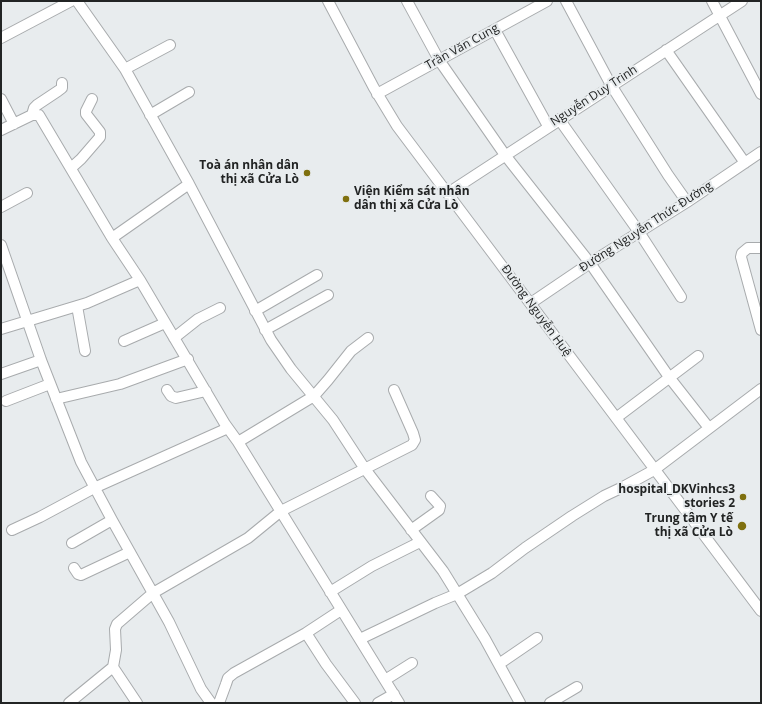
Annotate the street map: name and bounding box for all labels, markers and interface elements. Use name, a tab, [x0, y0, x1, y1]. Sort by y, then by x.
street label: Trần Văn Cung	[423, 21, 501, 73]
street label: Nguyễn Duy Trinh	[548, 63, 640, 129]
place label: Toà án nhân dân thị xã Cửa Lò	[199, 159, 299, 187]
marker: Toà án nhân dân thị xã Cửa Lò	[302, 168, 312, 178]
street label: Đường Nguyễn Thức Đường	[577, 179, 715, 275]
place label: Viện Kiểm sát nhân dân thị xã Cửa Lò	[354, 185, 470, 213]
marker: Viện Kiểm sát nhân dân thị xã Cửa Lò	[341, 194, 351, 204]
street label: Đường Nguyễn Huệ	[498, 262, 574, 360]
place label: hospital_DKVinhcs3 stories 2	[618, 483, 735, 511]
marker: hospital_DKVinhcs3 stories 2	[738, 492, 748, 502]
place label: Trung tâm Y tế thị xã Cửa Lò	[645, 512, 733, 540]
marker: Trung tâm Y tế thị xã Cửa Lò	[736, 520, 748, 532]

